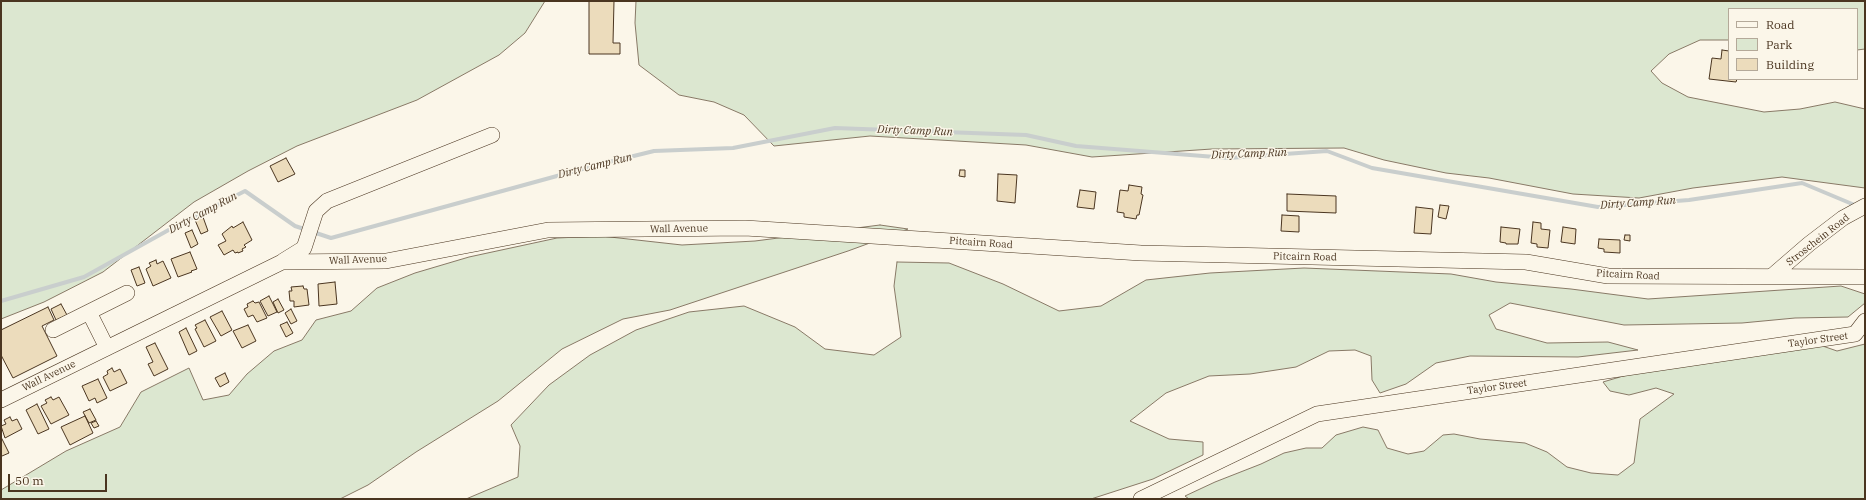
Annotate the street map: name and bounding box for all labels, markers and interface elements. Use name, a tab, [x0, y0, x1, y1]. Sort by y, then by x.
legend	[1728, 8, 1858, 80]
text: Road	[1766, 17, 1795, 32]
text: Park	[1766, 37, 1792, 52]
text: Building	[1766, 57, 1814, 72]
water label: Dirty Camp Run	[877, 123, 953, 139]
water label: Dirty Camp Run	[1211, 146, 1287, 162]
water label: Dirty Camp Run	[557, 150, 633, 182]
water label: Dirty Camp Run	[167, 189, 239, 237]
water label: Dirty Camp Run	[1600, 194, 1676, 212]
street label: Stroschein Road	[1784, 212, 1852, 268]
street label: Wall Avenue	[650, 222, 708, 236]
street label: Pitcairn Road	[949, 235, 1013, 251]
street label: Pitcairn Road	[1273, 250, 1337, 264]
street label: Wall Avenue	[329, 253, 387, 267]
street label: Pitcairn Road	[1596, 267, 1660, 283]
street label: Taylor Street	[1787, 330, 1849, 350]
street label: Wall Avenue	[20, 358, 78, 394]
street label: Taylor Street	[1466, 377, 1528, 397]
scale bar	[10, 466, 109, 492]
text: 50 m	[15, 473, 44, 488]

